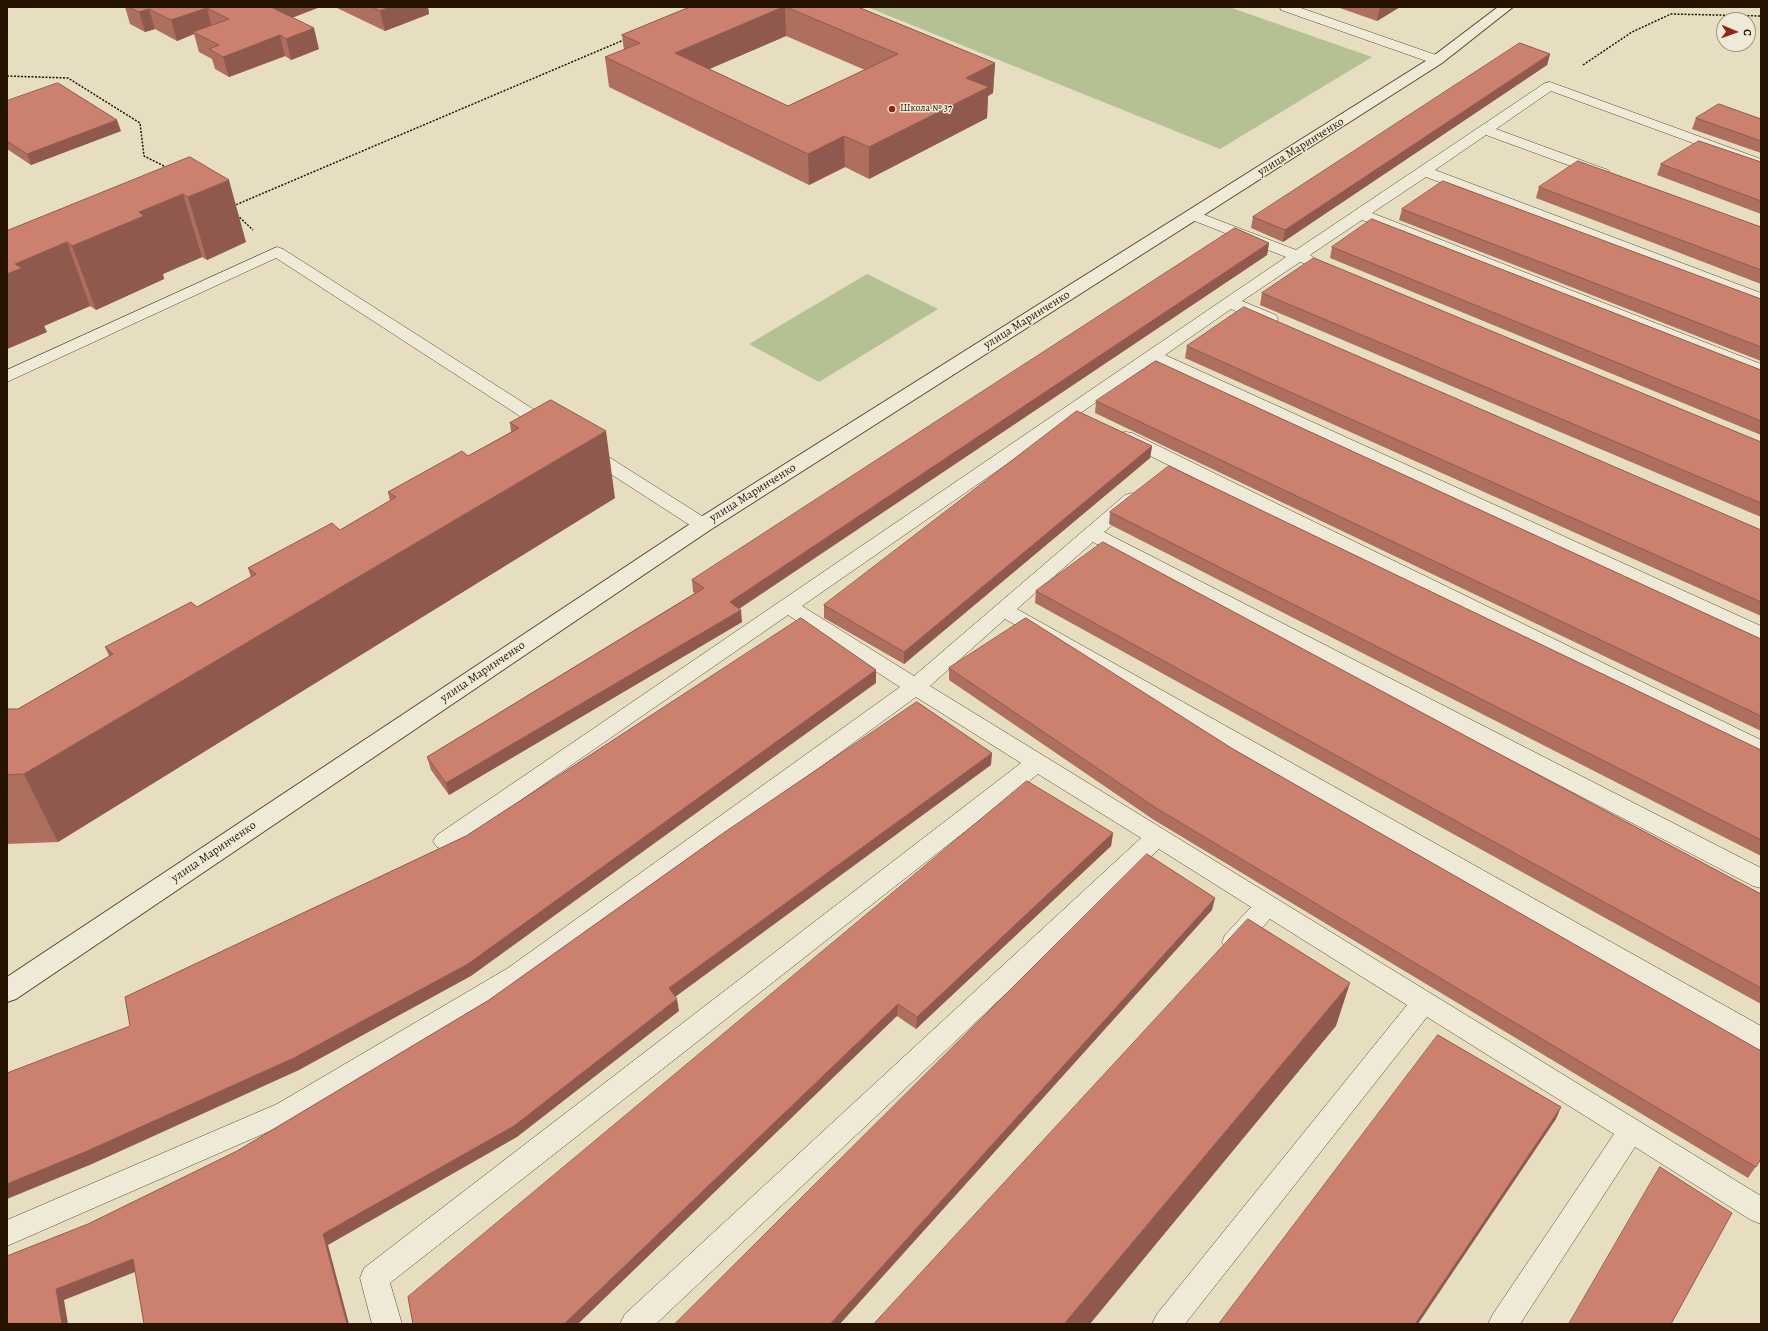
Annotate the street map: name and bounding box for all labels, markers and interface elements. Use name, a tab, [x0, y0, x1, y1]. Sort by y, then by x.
north arrow	[1716, 12, 1756, 52]
text: С	[1740, 29, 1755, 36]
place label: Школа № 37	[900, 103, 952, 115]
marker: Школа № 37	[887, 104, 897, 114]
street label: улица Маринченко	[1255, 115, 1347, 179]
street label: улица Маринченко	[981, 288, 1073, 352]
street label: улица Маринченко	[707, 461, 799, 525]
street label: улица Маринченко	[438, 638, 528, 706]
street label: улица Маринченко	[169, 818, 259, 886]

